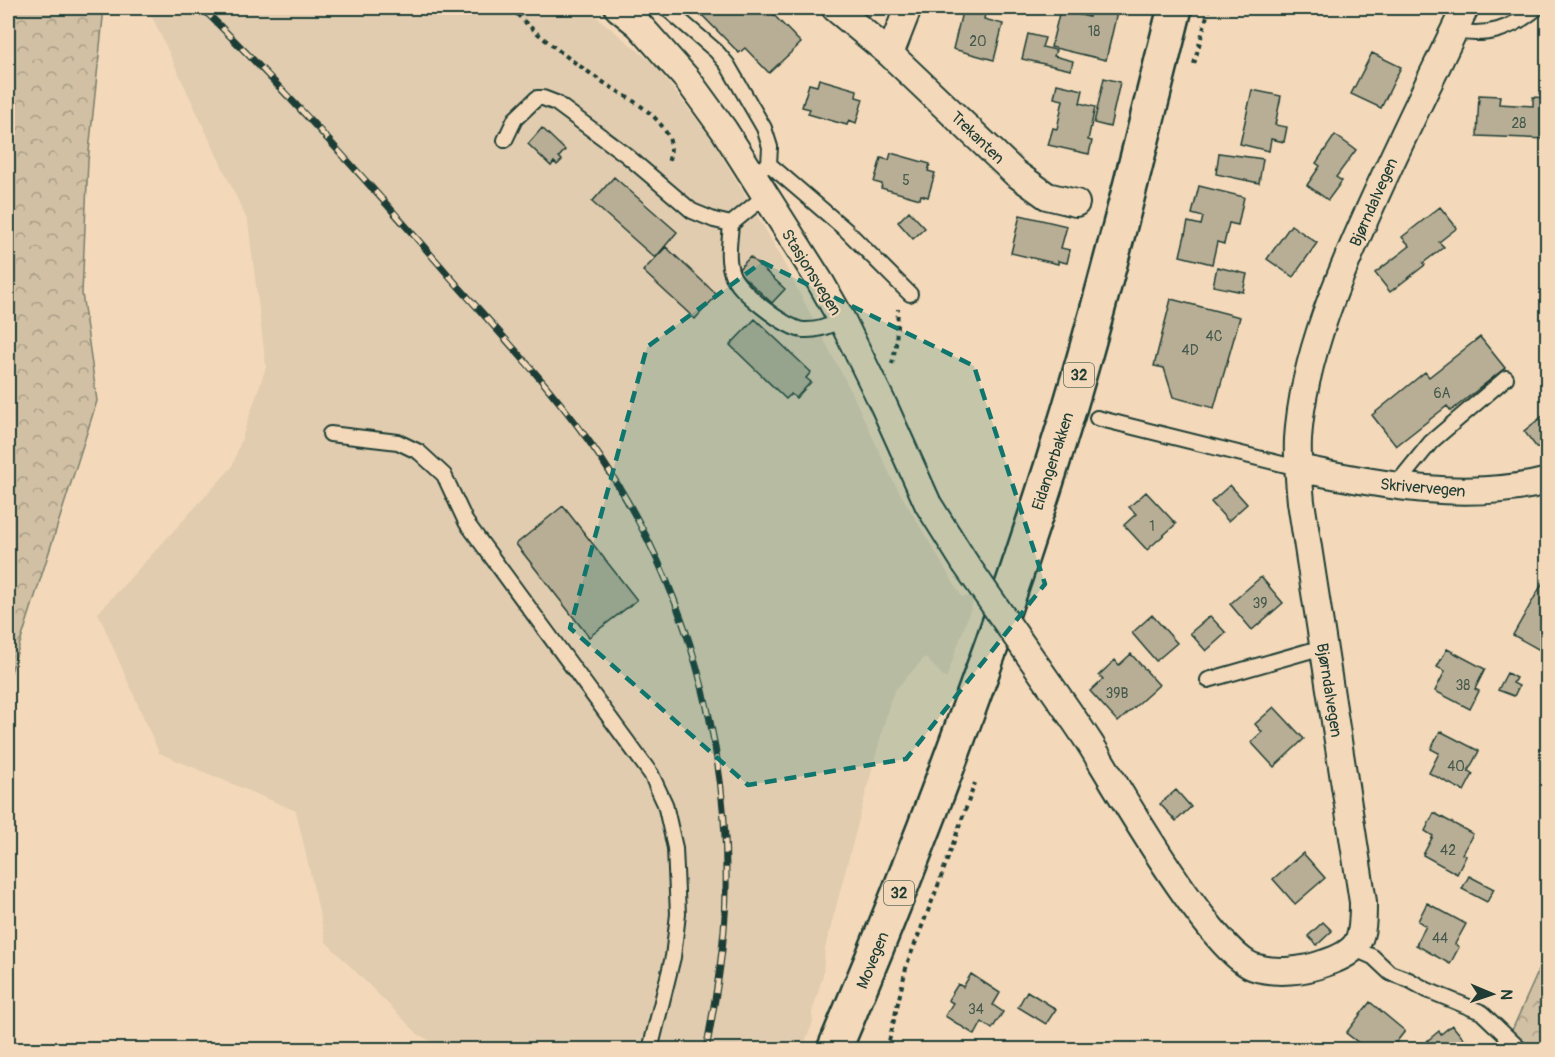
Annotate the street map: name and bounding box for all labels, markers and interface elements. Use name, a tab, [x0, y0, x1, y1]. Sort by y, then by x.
house number: 18	[1088, 23, 1100, 40]
house number: 20	[969, 33, 987, 50]
street label: Trekanten	[946, 107, 1008, 168]
house number: 28	[1512, 115, 1526, 132]
street label: Bjørndalvegen	[1345, 155, 1402, 250]
house number: 5	[902, 172, 910, 189]
street label: Stasjonsvegen	[777, 226, 846, 319]
house number: 4C	[1206, 328, 1223, 345]
house number: 4D	[1182, 342, 1199, 359]
road number: 32	[1064, 363, 1094, 387]
house number: 6A	[1433, 385, 1451, 402]
street label: Eidangerbakken	[1028, 410, 1078, 513]
street label: Skrivervegen	[1379, 474, 1466, 502]
house number: 1	[1149, 518, 1155, 535]
house number: 39	[1252, 595, 1268, 612]
street label: Bjørndalvegen	[1312, 642, 1346, 739]
house number: 38	[1456, 677, 1470, 694]
house number: 39B	[1106, 685, 1129, 702]
house number: 40	[1447, 758, 1465, 775]
house number: 42	[1440, 842, 1456, 859]
road number: 32	[884, 881, 914, 905]
street label: Movegen	[852, 929, 893, 992]
house number: 44	[1432, 930, 1448, 947]
north arrow	[1462, 964, 1522, 1024]
text: N	[1496, 989, 1516, 1000]
house number: 34	[968, 1001, 984, 1018]

